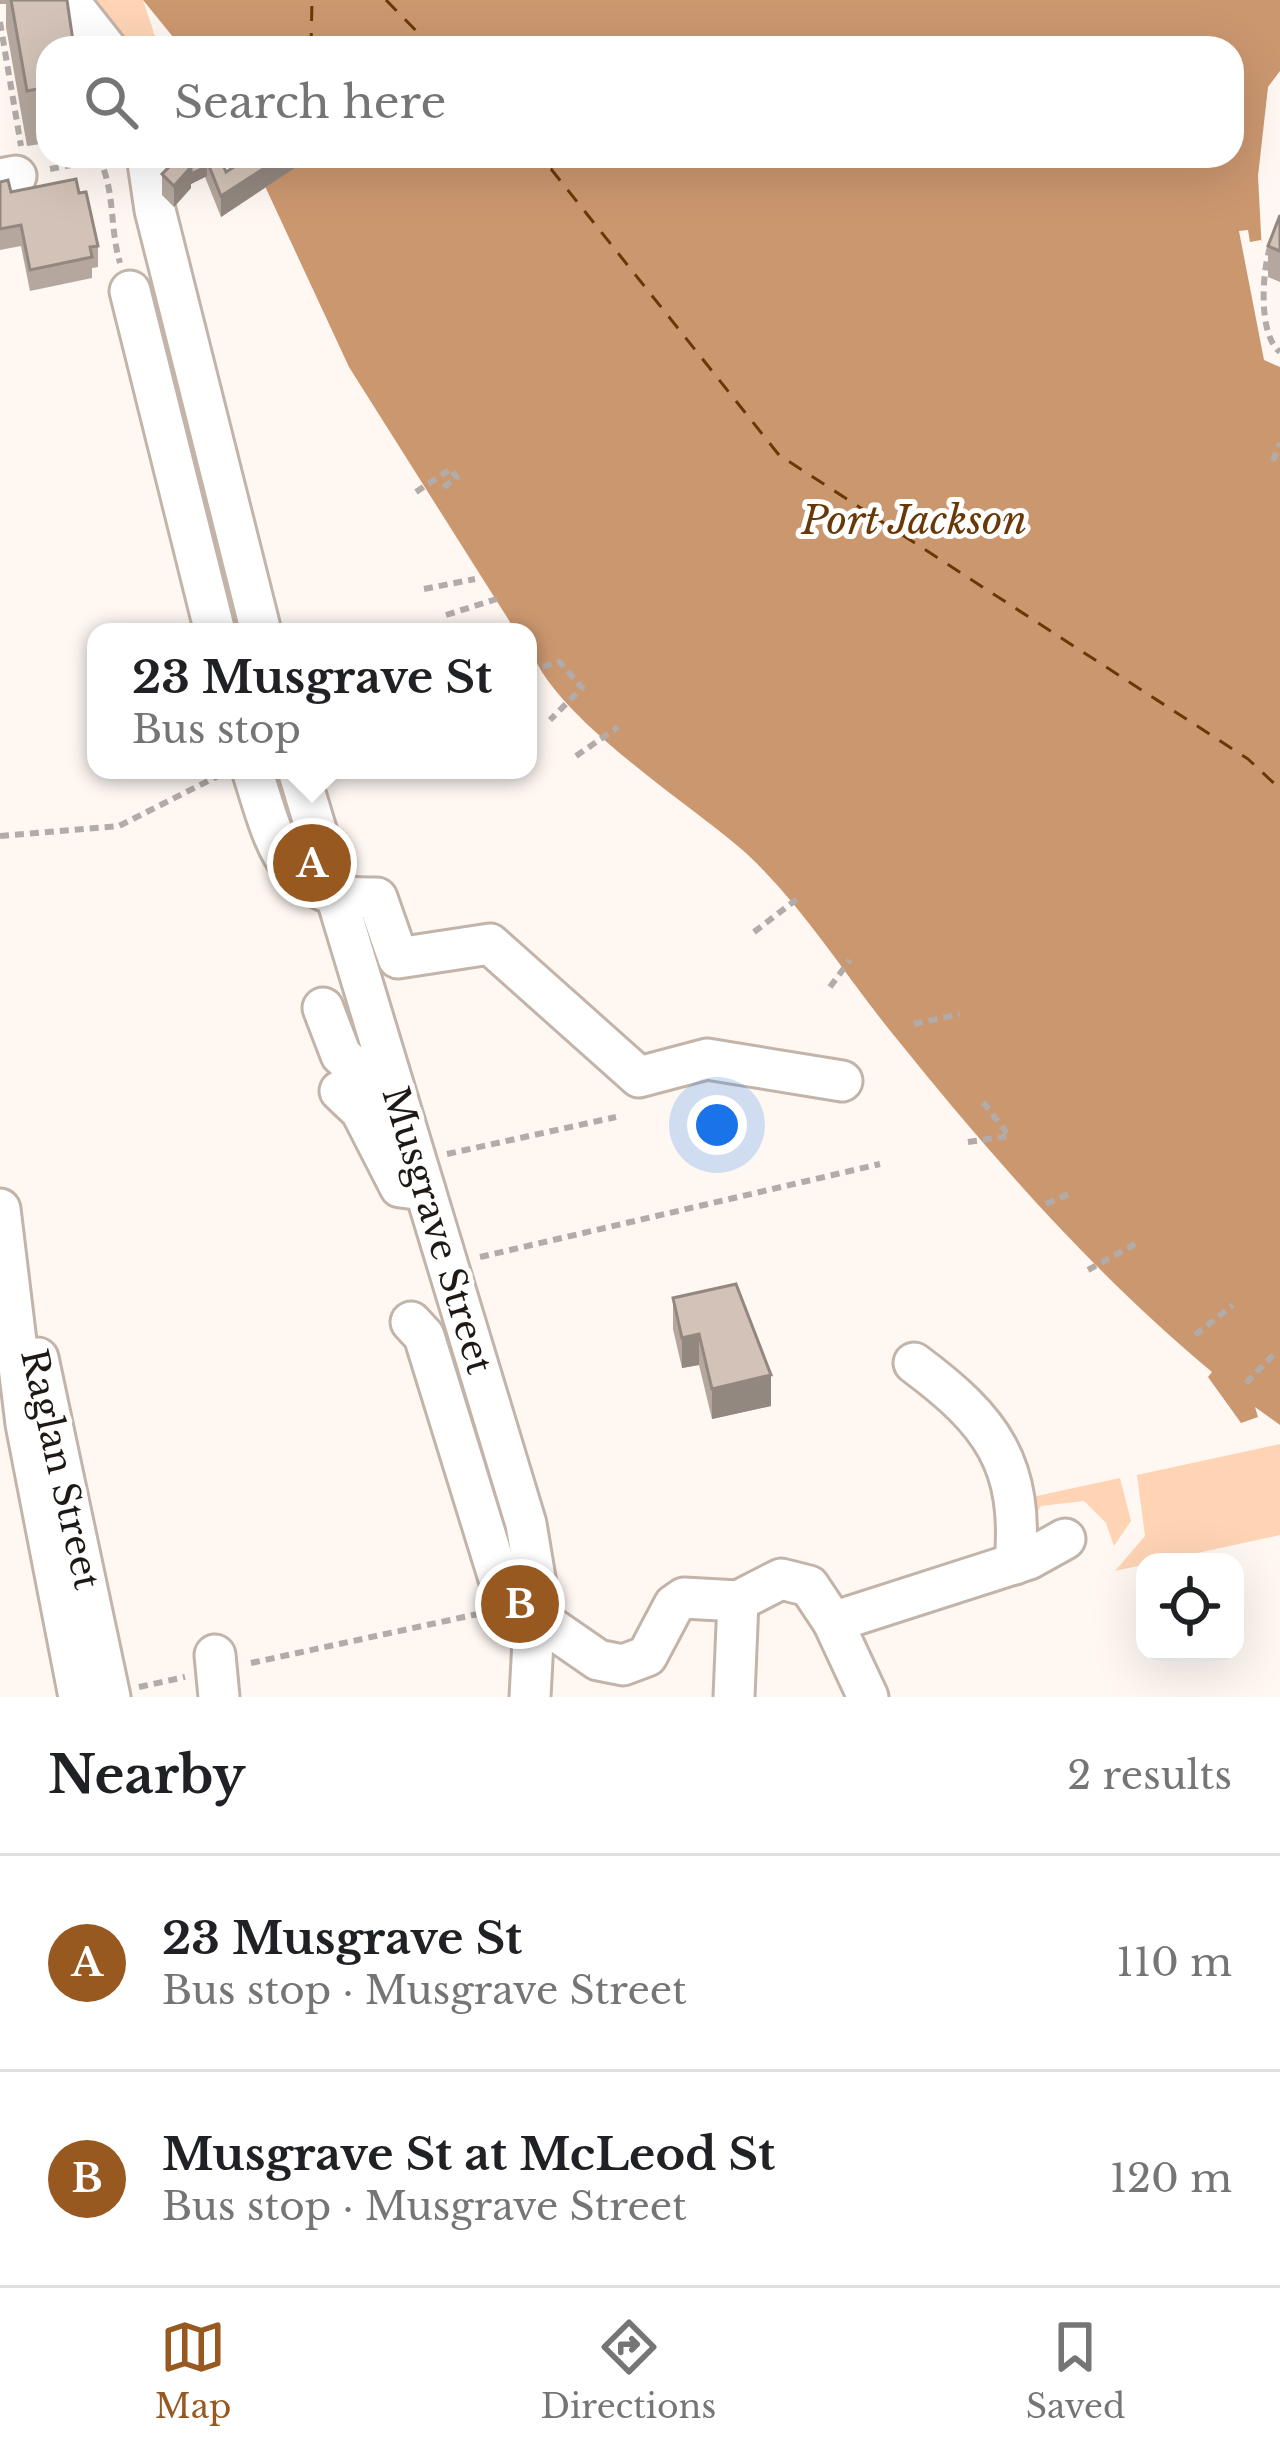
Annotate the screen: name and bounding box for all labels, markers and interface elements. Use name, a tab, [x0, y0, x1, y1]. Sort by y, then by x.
search box	[36, 36, 1244, 168]
icon: search	[78, 69, 144, 135]
text: Search here	[174, 74, 446, 130]
water label: Port Jackson	[800, 496, 1027, 545]
popup	[87, 623, 537, 779]
text: 23 Musgrave St	[132, 649, 492, 705]
text: Bus stop	[132, 705, 301, 754]
pin: A	[273, 818, 351, 908]
street label: Musgrave Street	[373, 1081, 503, 1379]
your location	[687, 1095, 747, 1155]
street label: Raglan Street	[11, 1345, 110, 1594]
map controls	[1136, 1553, 1244, 1661]
button: locate	[1136, 1553, 1244, 1661]
pin: B	[481, 1559, 559, 1649]
text: Nearby	[48, 1744, 245, 1807]
text: 2 results	[1067, 1751, 1232, 1800]
text: 23 Musgrave St	[162, 1910, 522, 1966]
text: A	[71, 1938, 103, 1987]
text: 110 m	[1116, 1938, 1232, 1987]
text: Bus stop · Musgrave Street	[162, 1966, 687, 2015]
text: Musgrave St at McLeod St	[162, 2126, 775, 2182]
text: B	[71, 2154, 103, 2203]
text: 120 m	[1110, 2154, 1232, 2203]
text: Bus stop · Musgrave Street	[162, 2182, 687, 2231]
tab: Map	[155, 2314, 231, 2427]
tab: Directions	[541, 2314, 716, 2427]
tab: Saved	[1026, 2314, 1125, 2427]

